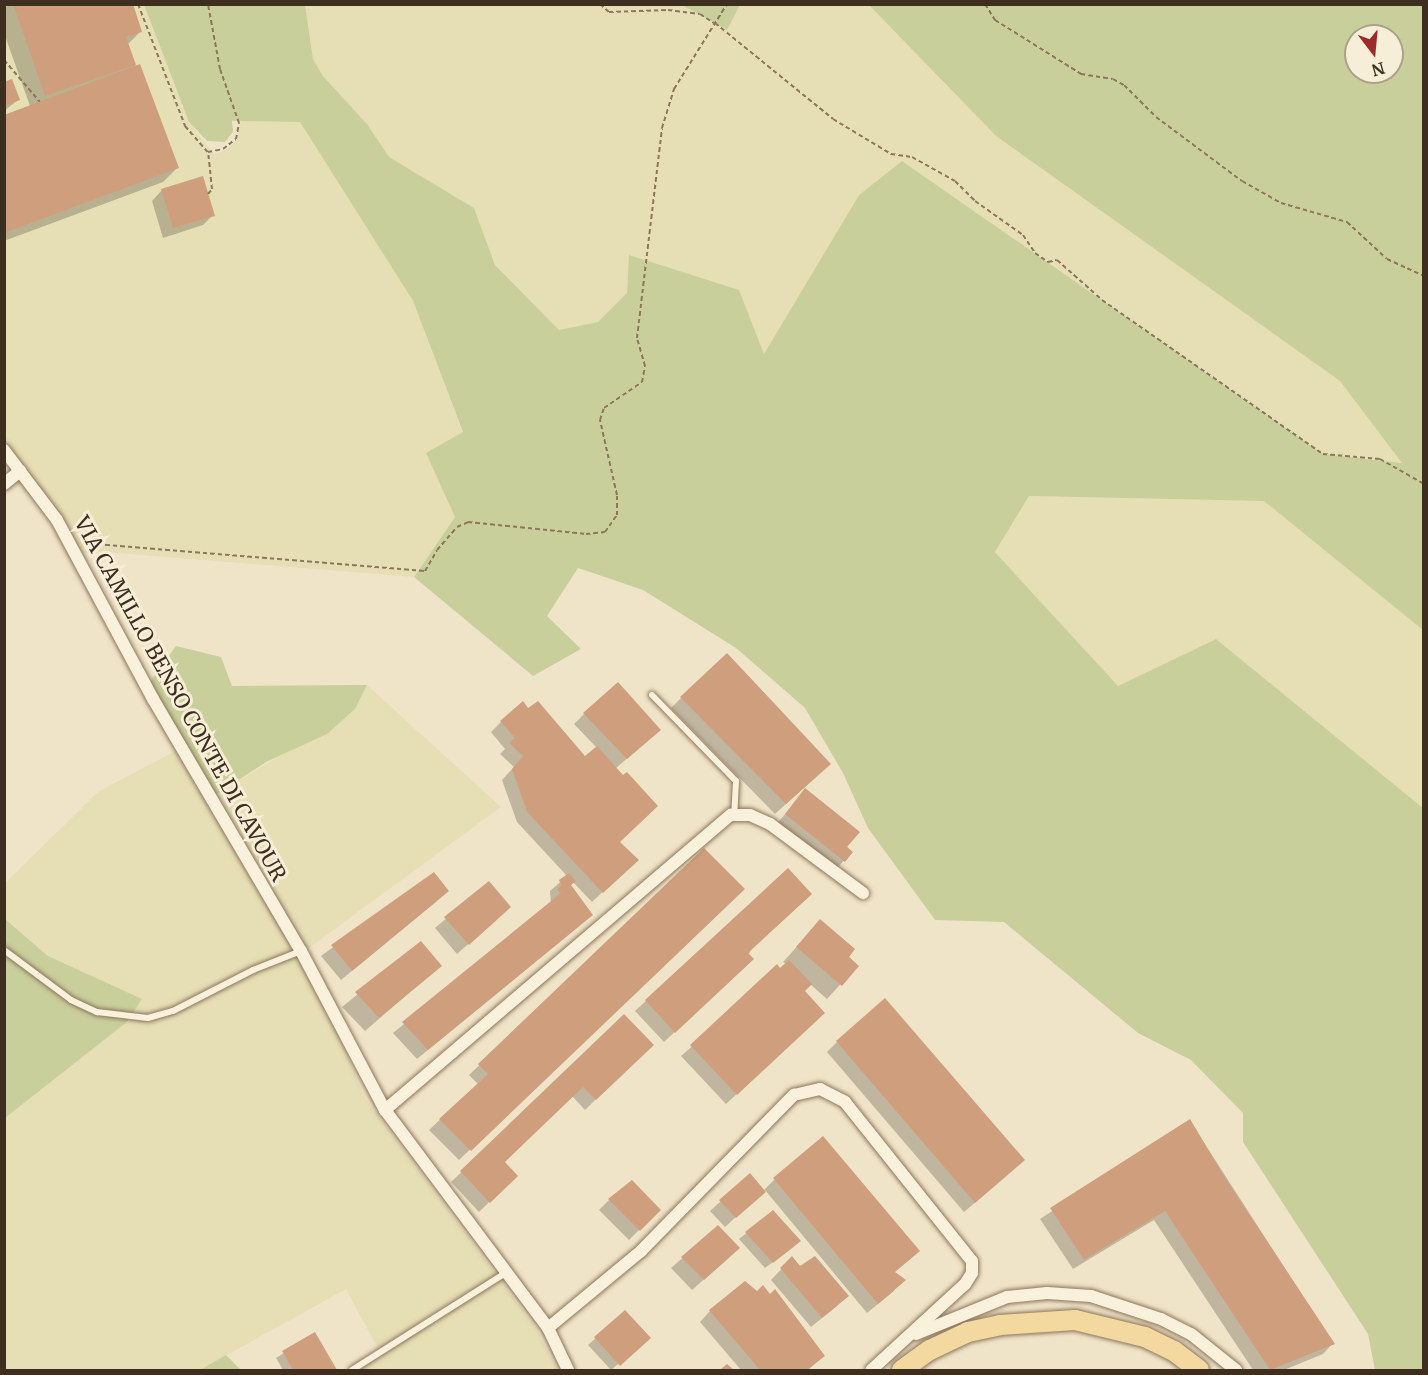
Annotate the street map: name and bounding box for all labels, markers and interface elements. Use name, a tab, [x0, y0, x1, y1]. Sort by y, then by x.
north arrow	[1344, 24, 1404, 84]
text: N	[1370, 58, 1387, 81]
street label: VIA CAMILLO BENSO CONTE DI CAVOUR	[69, 512, 291, 886]

